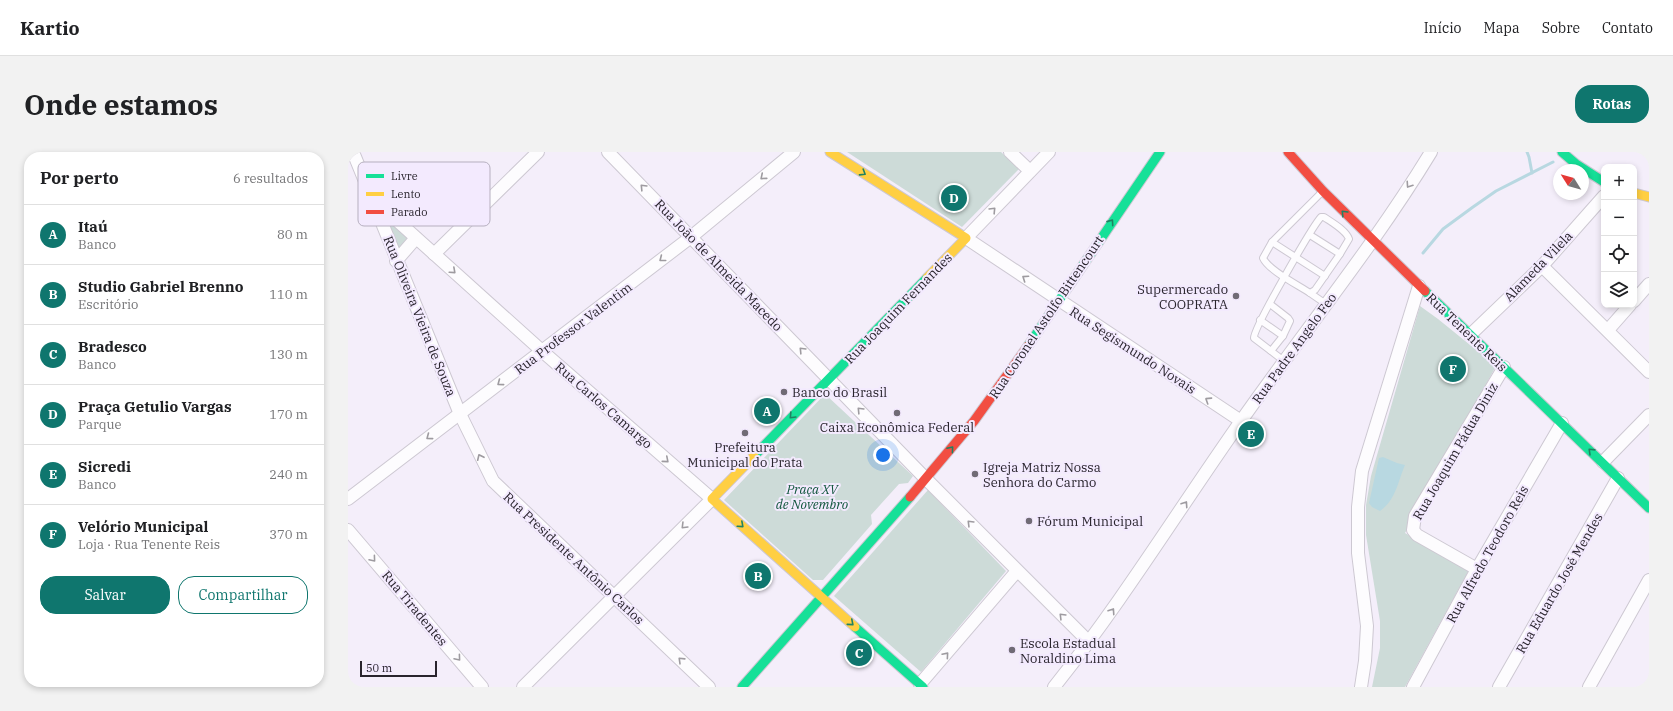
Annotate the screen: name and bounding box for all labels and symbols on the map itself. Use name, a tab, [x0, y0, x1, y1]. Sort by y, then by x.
legend	[358, 162, 490, 226]
north arrow	[1553, 164, 1589, 200]
one-way arrow	[859, 168, 866, 176]
text: Livre	[391, 169, 418, 183]
one-way arrow	[761, 172, 768, 179]
one-way arrow	[1407, 180, 1414, 187]
pin: D	[941, 183, 967, 213]
one-way arrow	[640, 184, 648, 192]
text: Lento	[391, 187, 421, 201]
street label: Rua João de Almeida Macedo	[651, 196, 786, 335]
text: Parado	[391, 205, 428, 219]
one-way arrow	[988, 207, 996, 215]
one-way arrow	[1342, 210, 1349, 218]
one-way arrow	[1106, 219, 1114, 226]
street label: Alameda Vilela	[1500, 227, 1576, 305]
street label: Rua Coronel Astolfo Bittencourt	[985, 232, 1108, 402]
street label: Rua Oliveira Vieira de Souza	[379, 233, 460, 399]
street label: Rua Joaquim Fernandes	[841, 249, 956, 367]
one-way arrow	[660, 254, 667, 261]
one-way arrow	[448, 267, 456, 274]
one-way arrow	[1022, 275, 1029, 283]
street label: Rua Professor Valentim	[511, 279, 636, 378]
place label: Supermercado COOPRATA	[1137, 281, 1228, 313]
street label: Rua Tenente Reis	[1423, 289, 1511, 375]
street label: Rua Padre Angelo Feo	[1248, 290, 1340, 407]
marker: Supermercado COOPRATA	[1231, 291, 1241, 301]
street label: Rua Segismundo Novais	[1066, 303, 1199, 398]
one-way arrow	[799, 347, 807, 355]
pin: F	[1440, 354, 1466, 384]
street label: Rua Carlos Camargo	[551, 358, 656, 452]
one-way arrow	[497, 379, 504, 386]
street label: Rua Joaquim Pádua Diniz	[1409, 379, 1502, 523]
place label: Banco do Brasil	[792, 384, 887, 401]
marker: Banco do Brasil	[779, 387, 789, 397]
pin: A	[754, 396, 780, 426]
one-way arrow	[1205, 397, 1212, 405]
one-way arrow	[857, 407, 865, 415]
marker: Caixa Econômica Federal	[892, 408, 902, 418]
one-way arrow	[789, 411, 797, 419]
place label: Caixa Econômica Federal	[820, 419, 974, 436]
pin: E	[1238, 419, 1264, 449]
marker: Prefeitura Municipal do Prata	[740, 428, 750, 438]
one-way arrow	[426, 432, 433, 439]
place label: Prefeitura Municipal do Prata	[687, 439, 803, 471]
your location	[873, 445, 893, 465]
one-way arrow	[946, 446, 953, 453]
one-way arrow	[1589, 449, 1596, 456]
one-way arrow	[477, 454, 485, 462]
one-way arrow	[662, 455, 669, 462]
place label: Igreja Matriz Nossa Senhora do Carmo	[983, 459, 1101, 491]
marker: Igreja Matriz Nossa Senhora do Carmo	[970, 469, 980, 479]
park label: Praça XV de Novembro	[776, 481, 848, 513]
street label: Rua Alfredo Teodoro Reis	[1443, 482, 1532, 626]
street label: Rua Presidente Antônio Carlos	[500, 489, 648, 628]
one-way arrow	[1180, 501, 1187, 508]
street label: Rua Eduardo José Mendes	[1512, 510, 1607, 657]
place label: Fórum Municipal	[1037, 513, 1143, 530]
marker: Fórum Municipal	[1024, 516, 1034, 526]
one-way arrow	[736, 520, 744, 528]
one-way arrow	[967, 520, 975, 528]
one-way arrow	[681, 522, 689, 529]
one-way arrow	[369, 555, 376, 562]
pin: B	[745, 561, 771, 591]
street label: Rua Tiradentes	[378, 567, 451, 650]
one-way arrow	[1107, 608, 1114, 615]
one-way arrow	[1059, 613, 1067, 620]
one-way arrow	[846, 618, 853, 625]
place label: Escola Estadual Noraldino Lima	[1020, 635, 1116, 667]
pin: C	[846, 638, 872, 668]
marker: Escola Estadual Noraldino Lima	[1007, 645, 1017, 655]
one-way arrow	[941, 652, 948, 659]
one-way arrow	[453, 654, 460, 661]
one-way arrow	[678, 657, 686, 665]
scale bar	[360, 659, 437, 678]

